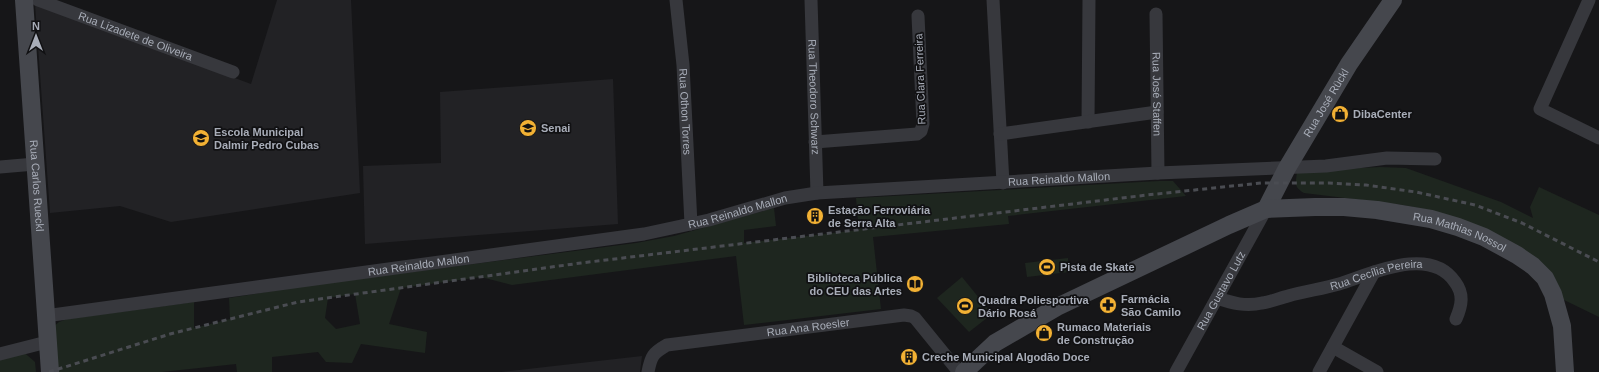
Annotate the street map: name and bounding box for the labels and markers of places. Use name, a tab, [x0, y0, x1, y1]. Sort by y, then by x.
shop icon: DibaCenter	[1330, 104, 1350, 124]
place label: DibaCenter	[1353, 108, 1412, 120]
school or university icon: Senai	[518, 118, 538, 138]
place label: Senai	[541, 122, 570, 134]
place label: Escola Municipal Dalmir Pedro Cubas	[214, 126, 319, 151]
school or university icon: Escola Municipal Dalmir Pedro Cubas	[191, 128, 211, 148]
place label: Estação Ferroviária de Serra Alta	[828, 204, 931, 229]
building icon: Estação Ferroviária de Serra Alta	[805, 206, 825, 226]
sports icon: Pista de Skate	[1037, 257, 1057, 277]
place label: Pista de Skate	[1060, 261, 1135, 273]
place label: Biblioteca Pública do CEU das Artes	[807, 272, 903, 297]
library icon: Biblioteca Pública do CEU das Artes	[905, 274, 925, 294]
place label: Farmácia São Camilo	[1121, 293, 1181, 318]
place label: Quadra Poliesportiva Dário Rosá	[978, 294, 1090, 319]
pharmacy icon: Farmácia São Camilo	[1098, 295, 1118, 315]
sports icon: Quadra Poliesportiva Dário Rosá	[955, 296, 975, 316]
place label: Rumaco Materiais de Construção	[1057, 321, 1151, 346]
shop icon: Rumaco Materiais de Construção	[1034, 323, 1054, 343]
building icon: Creche Municipal Algodão Doce	[899, 347, 919, 367]
place label: Creche Municipal Algodão Doce	[922, 351, 1090, 363]

